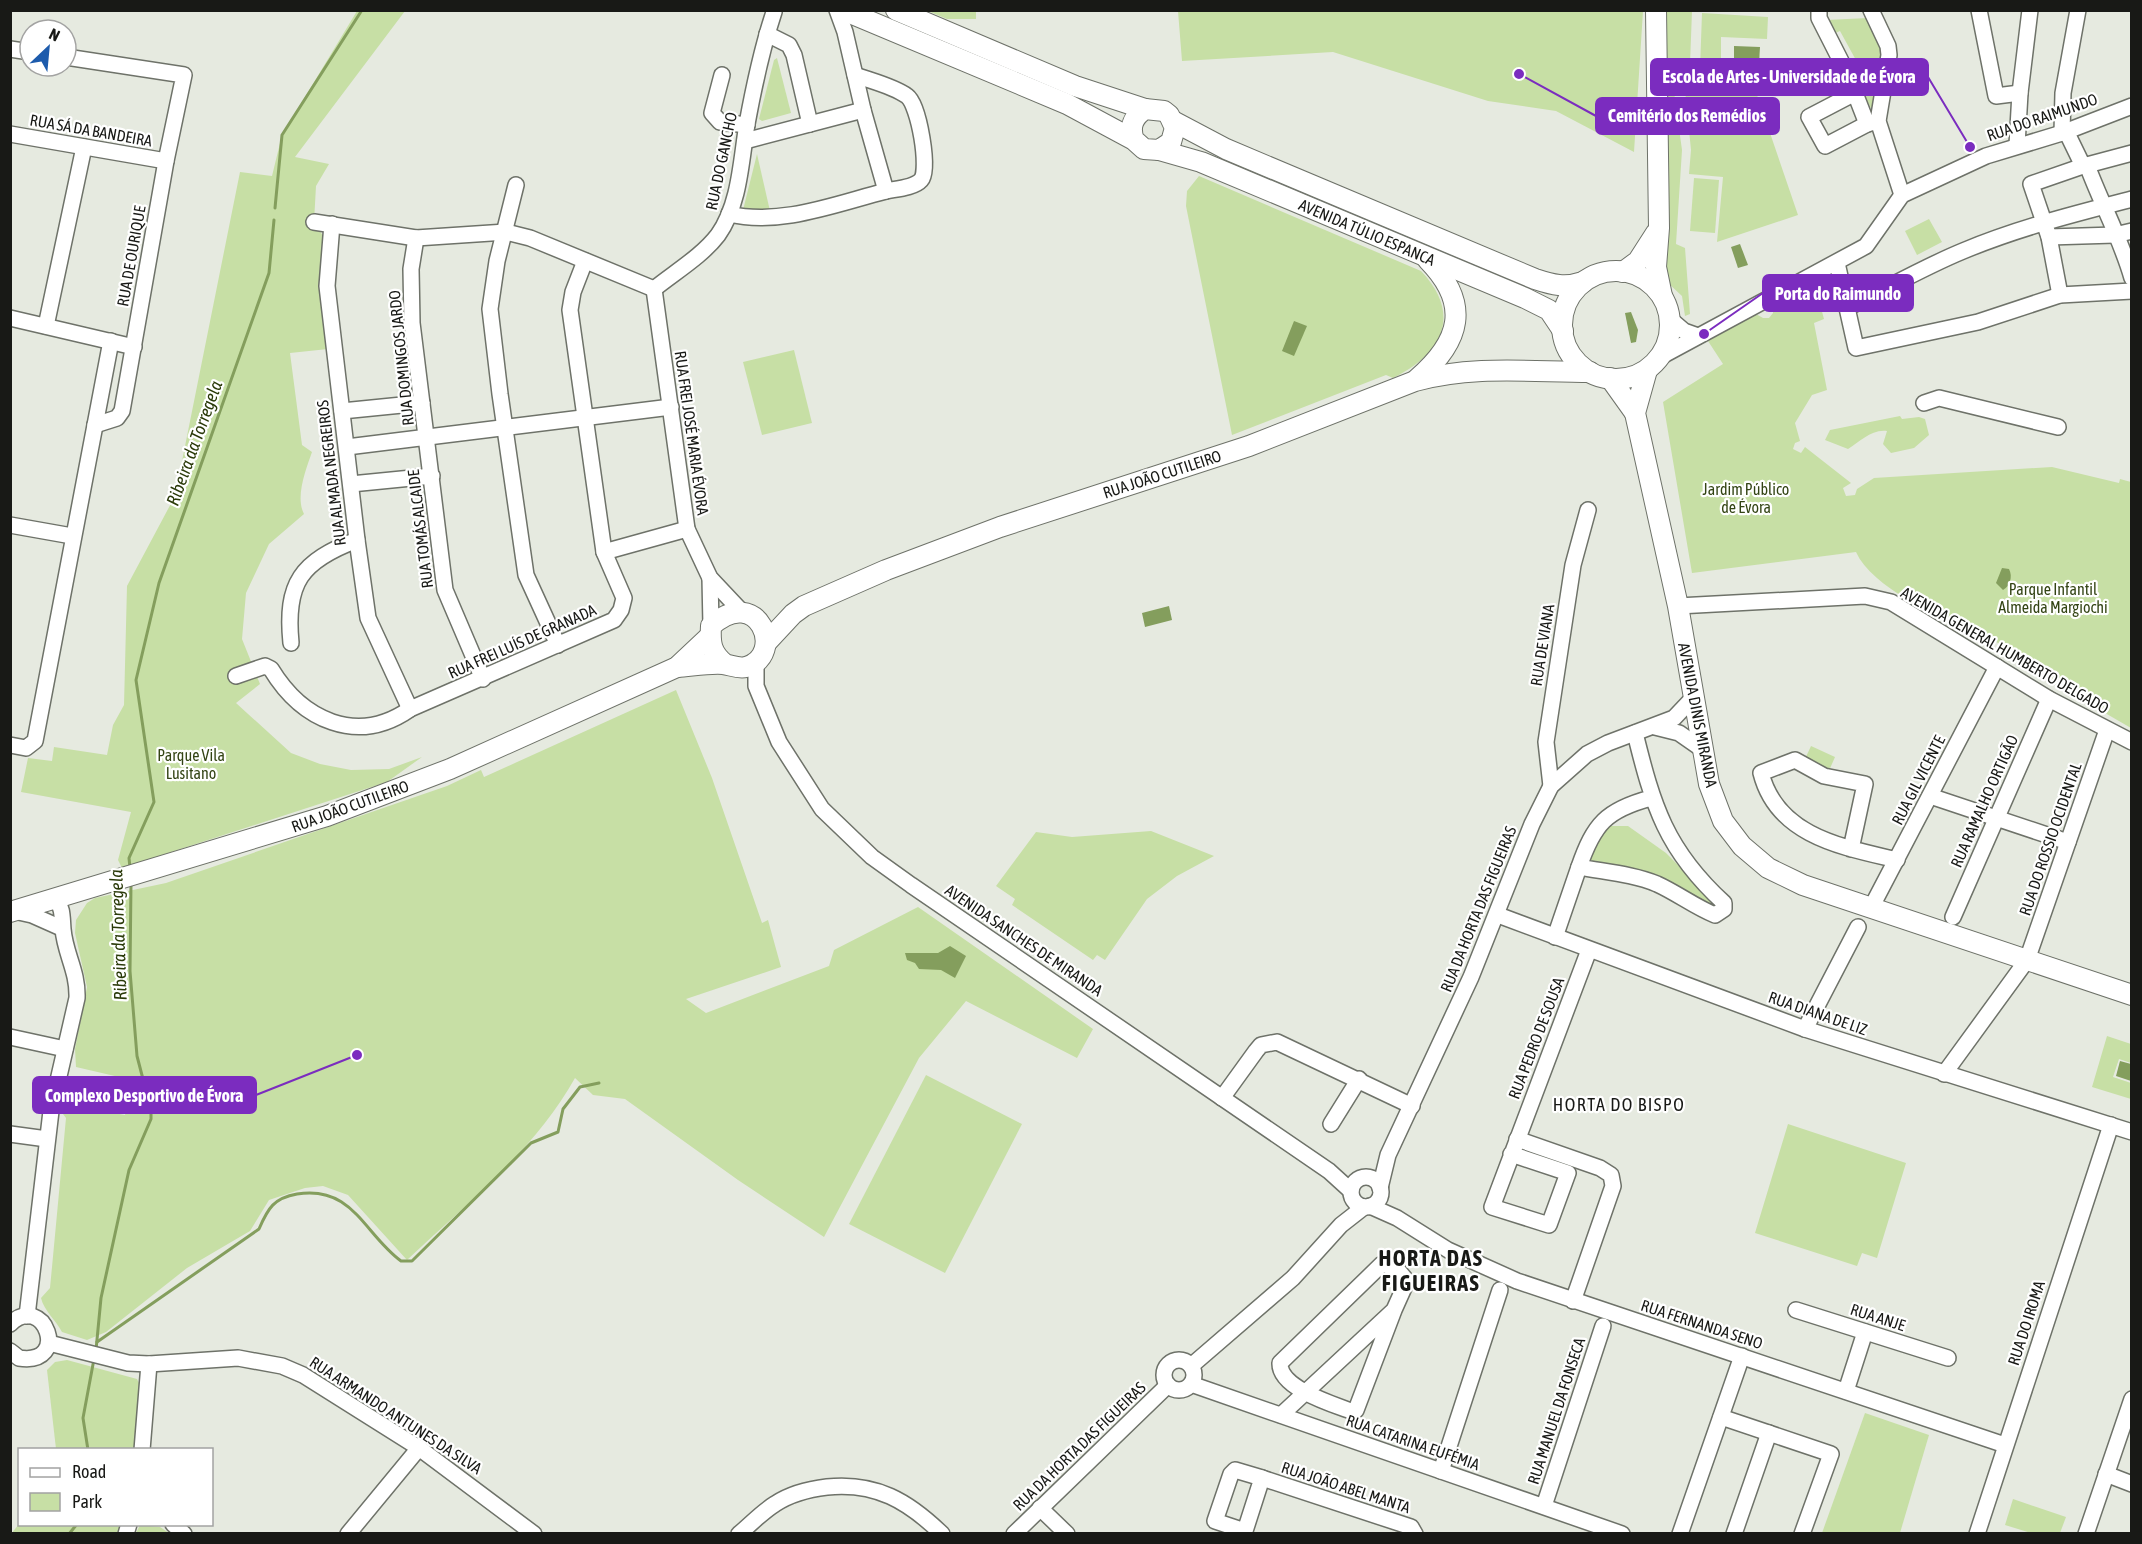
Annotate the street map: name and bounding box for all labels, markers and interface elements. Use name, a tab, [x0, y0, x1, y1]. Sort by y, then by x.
north arrow	[18, 18, 78, 78]
text: N	[46, 24, 63, 45]
callout: Escola de Artes - Universidade de Évora	[1651, 59, 1928, 95]
text: Escola de Artes - Universidade de Évora	[1662, 66, 1916, 87]
street label: RUA DO RAIMUNDO	[1984, 90, 2100, 144]
callout: Cemitério dos Remédios	[1596, 98, 1779, 134]
text: Cemitério dos Remédios	[1608, 105, 1767, 126]
street label: RUA SÁ DA BANDEIRA	[28, 110, 154, 150]
street label: RUA DO GANCHO	[702, 110, 740, 212]
street label: AVENIDA TÚLIO ESPANCA	[1296, 195, 1438, 269]
street label: RUA DE OURIQUE	[113, 204, 149, 308]
callout: Porta do Raimundo	[1763, 275, 1913, 311]
text: Porta do Raimundo	[1775, 283, 1901, 304]
street label: RUA DOMINGOS JARDO	[385, 289, 417, 427]
street label: RUA FREI JOSÉ MARIA ÉVORA	[672, 350, 712, 516]
water label: Ribeira da Torregela	[162, 377, 227, 508]
street label: RUA ALMADA NEGREIROS	[313, 399, 349, 547]
street label: RUA JOÃO CUTILEIRO	[1101, 446, 1223, 502]
street label: RUA TOMÁS ALCAIDE	[404, 468, 436, 589]
park label: Jardim Público de Évora	[1703, 480, 1789, 516]
park label: Parque Infantil Almeida Margiochi	[1998, 580, 2108, 617]
street label: AVENIDA GENERAL HUMBERTO DELGADO	[1898, 583, 2112, 717]
street label: RUA FREI LUÍS DE GRANADA	[445, 600, 599, 682]
street label: RUA DE VIANA	[1527, 603, 1557, 687]
street label: AVENIDA DINIS MIRANDA	[1675, 641, 1721, 789]
street label: RUA GIL VICENTE	[1888, 732, 1948, 828]
street label: RUA RAMALHO ORTIGÃO	[1947, 732, 2021, 870]
park label: Parque Vila Lusitano	[157, 746, 225, 782]
street label: RUA DO ROSSIO OCIDENTAL	[2015, 759, 2085, 918]
street label: RUA JOÃO CUTILEIRO	[289, 776, 411, 836]
street label: RUA DA HORTA DAS FIGUEIRAS	[1436, 823, 1520, 994]
water label: Ribeira da Torregela	[105, 868, 131, 1001]
street label: AVENIDA SANCHES DE MIRANDA	[942, 881, 1106, 999]
street label: RUA PEDRO DE SOUSA	[1505, 975, 1567, 1101]
street label: RUA DIANA DE LIZ	[1766, 988, 1870, 1038]
callout: Complexo Desportivo de Évora	[33, 1077, 256, 1113]
text: Complexo Desportivo de Évora	[45, 1085, 243, 1106]
district label: HORTA DO BISPO	[1553, 1094, 1685, 1115]
district label: HORTA DAS FIGUEIRAS	[1378, 1245, 1484, 1296]
street label: RUA DO IROMA	[2004, 1278, 2048, 1368]
street label: RUA FERNANDA SENO	[1639, 1296, 1765, 1352]
street label: RUA ANJE	[1848, 1300, 1908, 1334]
street label: RUA MANUEL DA FONSECA	[1524, 1335, 1588, 1486]
street label: RUA ARMANDO ANTUNES DA SILVA	[307, 1353, 485, 1477]
street label: RUA DA HORTA DAS FIGUEIRAS	[1009, 1378, 1149, 1514]
street label: RUA CATARINA EUFÉMIA	[1344, 1411, 1482, 1473]
legend	[18, 1448, 213, 1526]
street label: RUA JOÃO ABEL MANTA	[1279, 1458, 1413, 1516]
text: Road	[72, 1461, 106, 1482]
text: Park	[72, 1491, 102, 1512]

